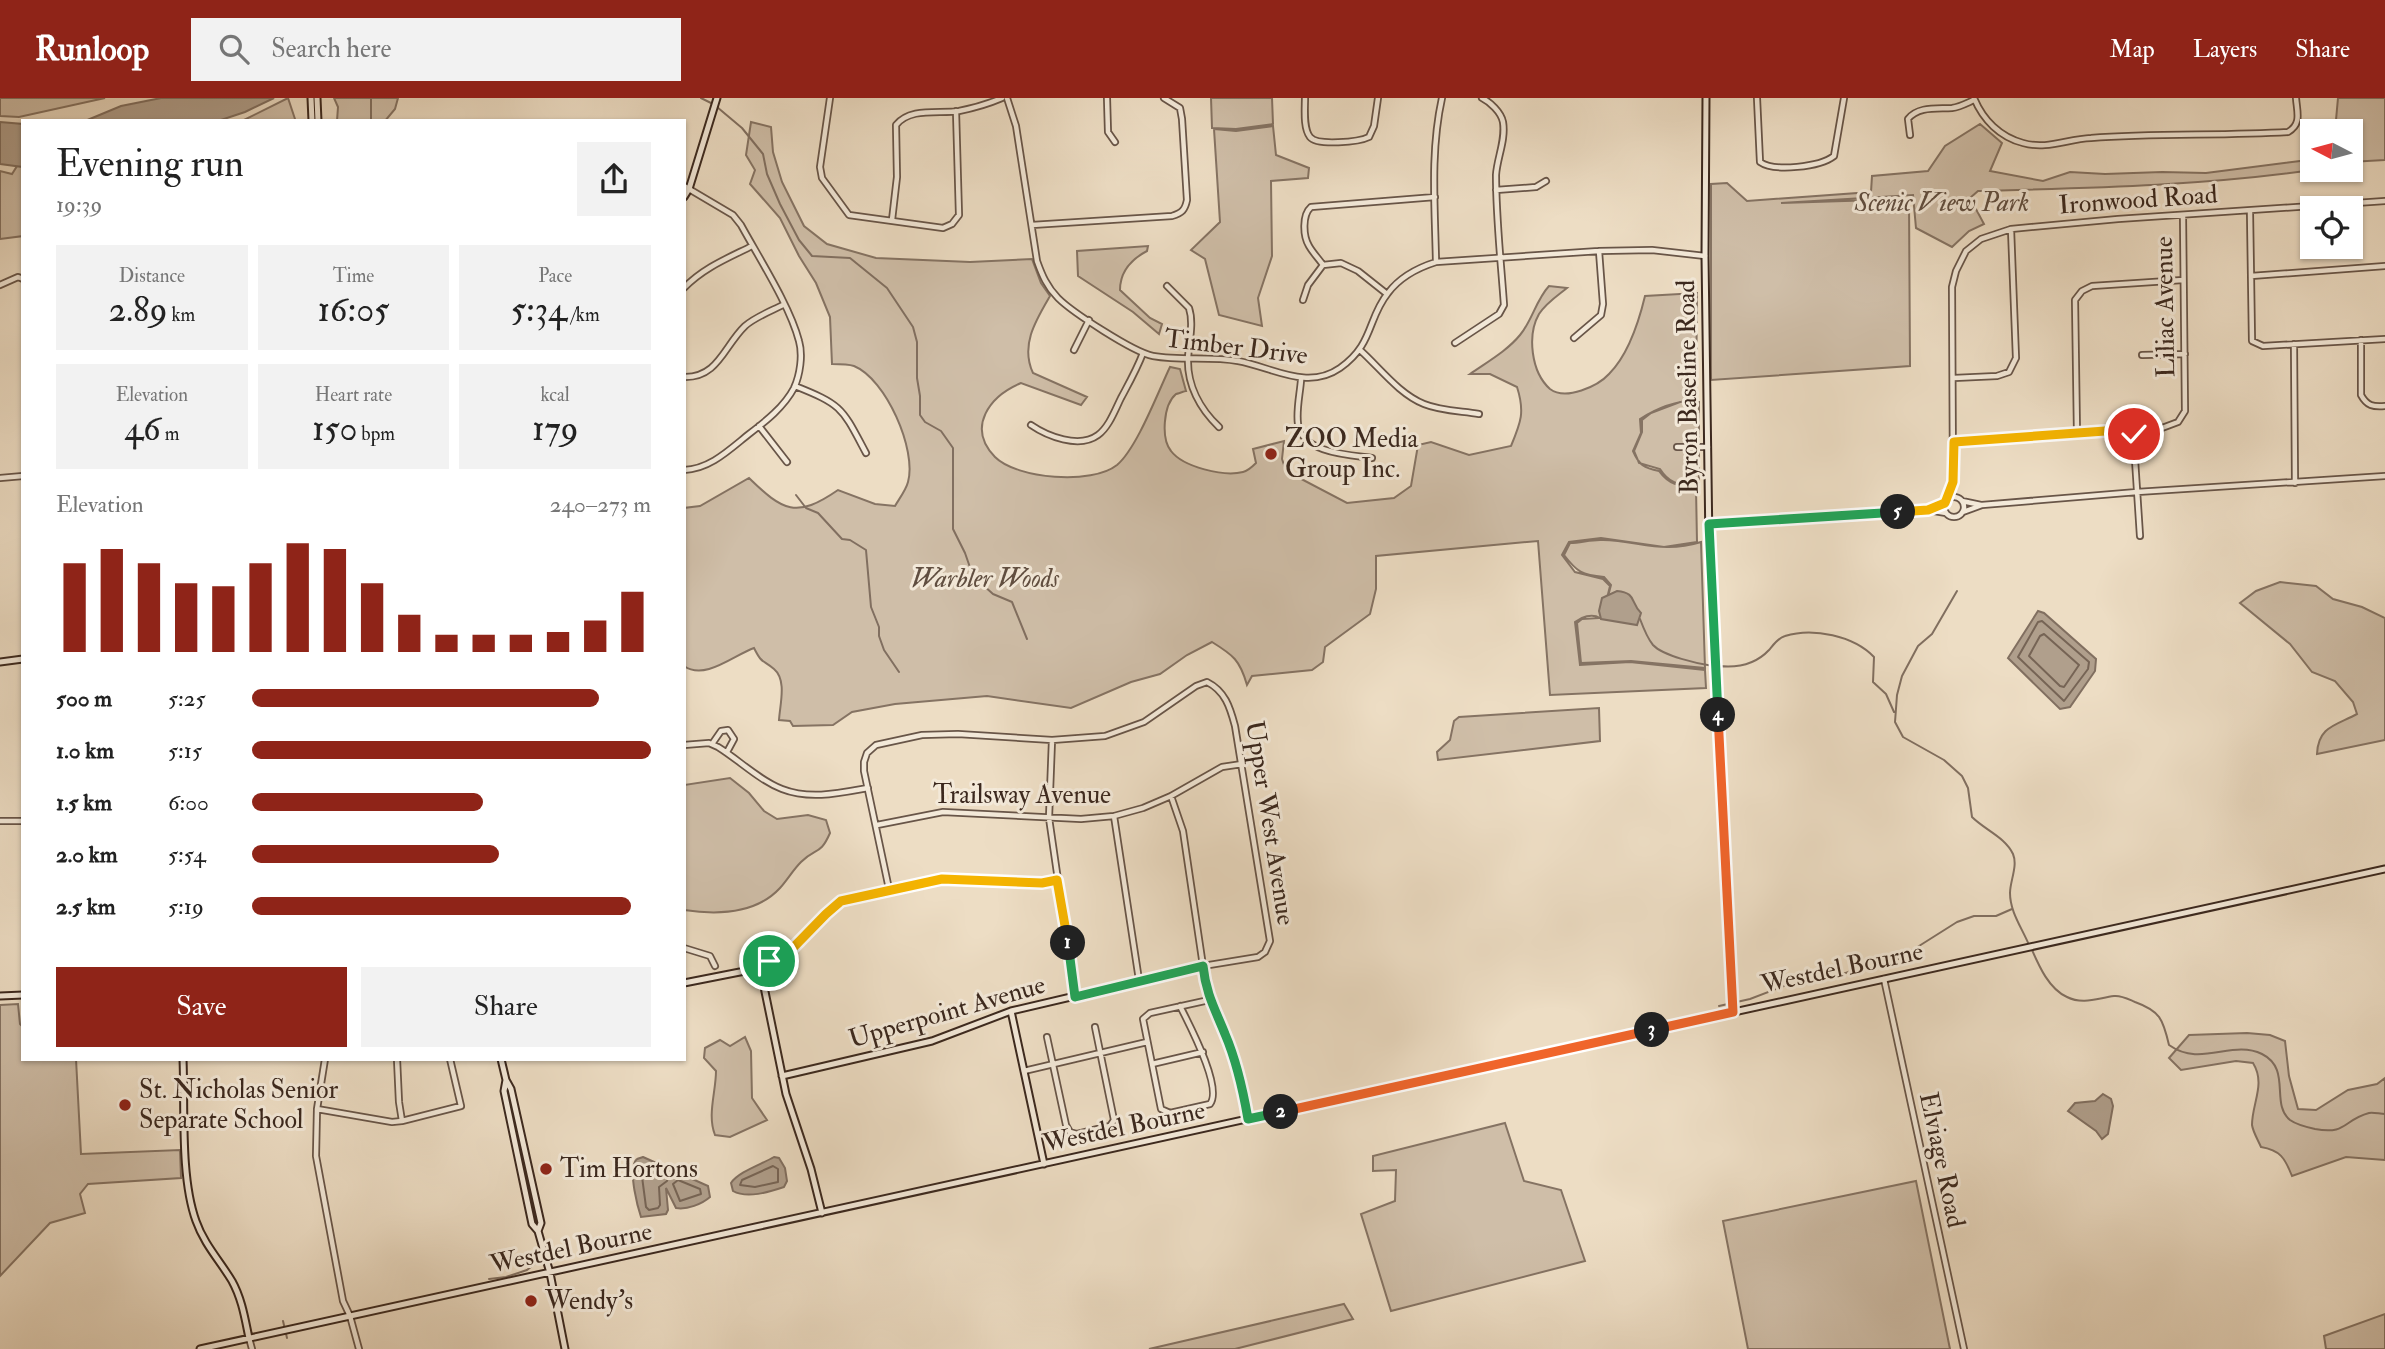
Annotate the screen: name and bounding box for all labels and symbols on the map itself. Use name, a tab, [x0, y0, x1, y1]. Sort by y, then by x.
north arrow	[2300, 119, 2362, 182]
street label: Ironwood Road	[2057, 178, 2219, 222]
park label: Scenic View Park	[1854, 187, 2029, 219]
street label: Liliac Avenue	[2148, 236, 2182, 378]
street label: Byron Baseline Road	[1670, 279, 1706, 495]
street label: Timber Drive	[1162, 322, 1310, 372]
pin	[2104, 404, 2164, 464]
place label: ZOO Media Group Inc.	[1285, 423, 1419, 486]
marker: ZOO Media Group Inc.	[1263, 446, 1279, 462]
pin: 5	[1881, 494, 1916, 530]
park label: Warbler Woods	[911, 563, 1060, 595]
pin: 4	[1700, 698, 1736, 732]
street label: Upper West Avenue	[1237, 718, 1302, 928]
street label: Trailsway Avenue	[933, 779, 1111, 811]
pin: 1	[1050, 926, 1086, 960]
pin	[739, 931, 799, 991]
street label: Westdel Bourne	[1757, 935, 1926, 1001]
street label: Upperpoint Avenue	[845, 969, 1049, 1056]
pin: 3	[1634, 1012, 1670, 1048]
place label: St. Nicholas Senior Separate School	[139, 1074, 339, 1137]
street label: Elviage Road	[1912, 1089, 1972, 1231]
street label: Westdel Bourne	[1039, 1094, 1208, 1160]
pin: 2	[1264, 1094, 1298, 1130]
marker: St. Nicholas Senior Separate School	[117, 1097, 133, 1113]
place label: Tim Hortons	[560, 1153, 698, 1185]
marker: Tim Hortons	[538, 1161, 554, 1177]
street label: Westdel Bourne	[486, 1215, 655, 1281]
place label: Wendy's	[544, 1285, 633, 1317]
marker: Wendy's	[523, 1293, 539, 1309]

